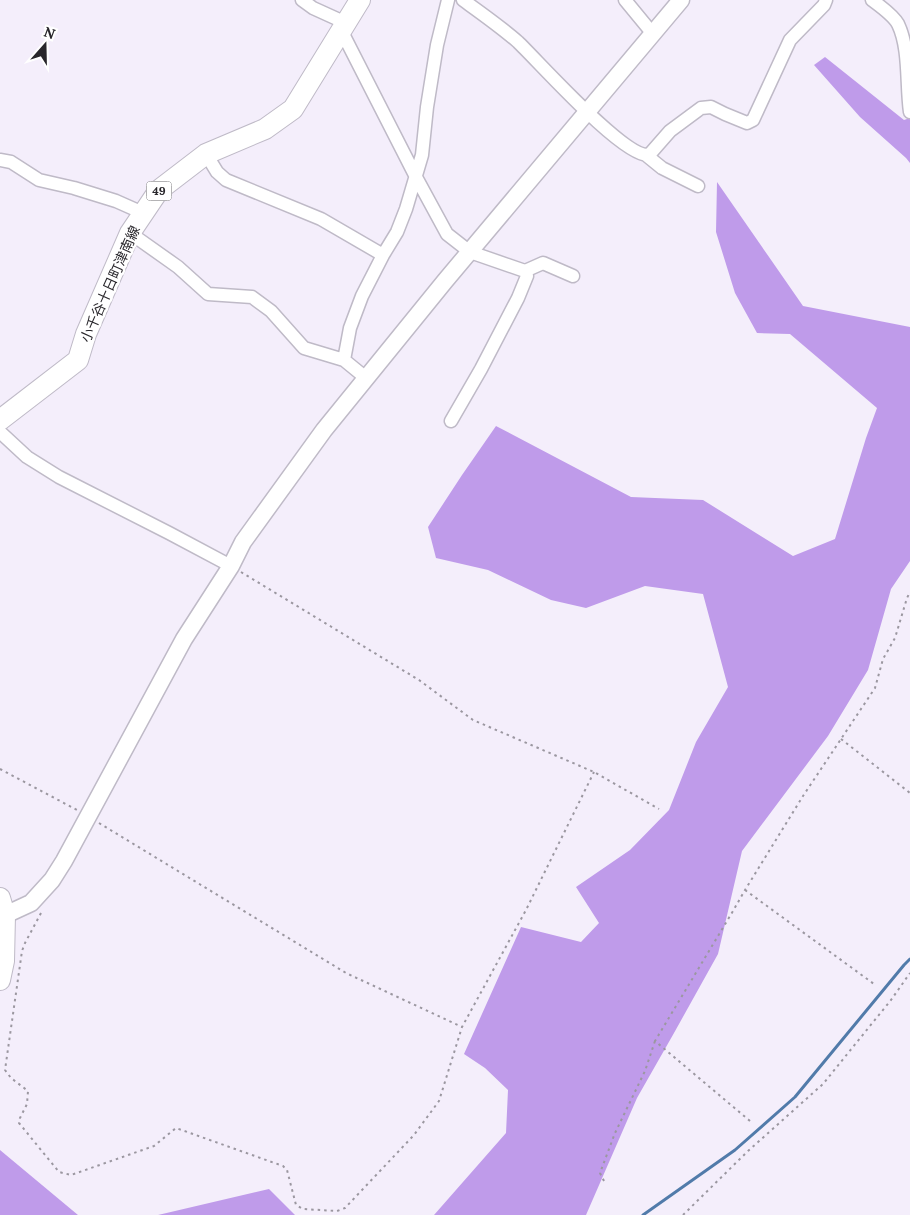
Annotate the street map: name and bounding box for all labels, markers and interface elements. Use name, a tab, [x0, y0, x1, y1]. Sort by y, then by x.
north arrow	[20, 20, 70, 70]
text: N	[41, 22, 58, 43]
road number: 49	[146, 182, 172, 200]
street label: 小千谷十日町津南線	[76, 223, 144, 345]

